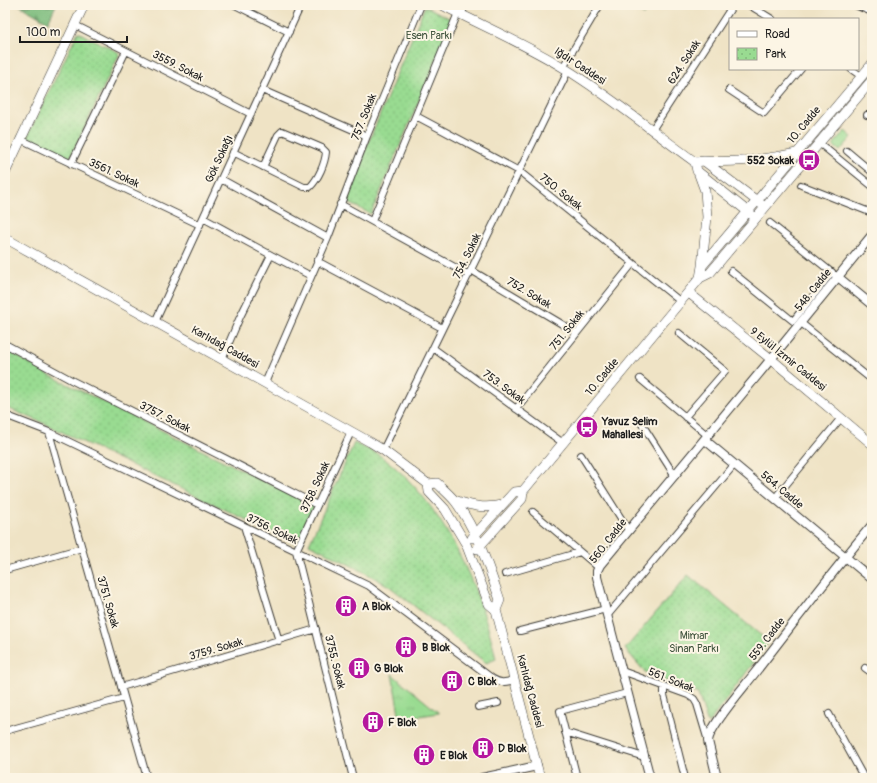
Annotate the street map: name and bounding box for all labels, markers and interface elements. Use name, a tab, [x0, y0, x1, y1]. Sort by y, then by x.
scale bar	[20, 18, 127, 44]
legend	[729, 18, 859, 70]
text: 100 m	[26, 25, 61, 40]
text: Road	[765, 27, 790, 42]
park label: Esen Parkı	[406, 29, 452, 42]
street label: 624. Sokak	[665, 37, 703, 87]
street label: Iğdır Caddesi	[552, 45, 608, 87]
text: Park	[765, 47, 786, 62]
street label: 3559. Sokak	[150, 48, 206, 84]
street label: 757. Sokak	[349, 91, 379, 142]
street label: 10. Cadde	[785, 103, 824, 146]
street label: Gök Sokağı	[202, 133, 236, 185]
bus stop icon: 552 Sokak	[796, 147, 822, 173]
place label: 552 Sokak	[747, 154, 794, 167]
street label: 3561. Sokak	[87, 156, 142, 191]
street label: 750. Sokak	[537, 171, 585, 213]
street label: 754. Sokak	[450, 231, 484, 281]
street label: 548. Cadde	[792, 266, 834, 314]
street label: 752. Sokak	[505, 275, 554, 311]
street label: 751. Sokak	[547, 307, 587, 353]
street label: Karlıdağ Caddesi	[189, 323, 261, 371]
street label: 9 Eylül İzmir Caddesi	[747, 324, 829, 394]
street label: 10. Cadde	[583, 355, 622, 398]
street label: 753. Sokak	[480, 367, 528, 407]
street label: 3757. Sokak	[137, 399, 193, 435]
bus stop icon: Yavuz Selim Mahallesi	[574, 414, 600, 440]
place label: Yavuz Selim Mahallesi	[601, 415, 658, 441]
street label: 3758. Sokak	[298, 459, 333, 515]
street label: 564. Cadde	[758, 468, 806, 512]
street label: 3756. Sokak	[244, 511, 300, 547]
street label: 560. Cadde	[587, 516, 630, 566]
street label: 3751. Sokak	[94, 574, 122, 630]
building icon: A Blok	[333, 593, 359, 619]
place label: A Blok	[362, 600, 391, 613]
street label: 559. Cadde	[746, 615, 788, 663]
park label: Mimar Sinan Parkı	[669, 629, 719, 655]
street label: 3755. Sokak	[322, 634, 348, 691]
building icon: B Blok	[393, 634, 419, 660]
street label: 3759. Sokak	[188, 635, 245, 663]
place label: B Blok	[422, 641, 450, 654]
street label: Karlıdağ Caddesi	[514, 653, 546, 729]
building icon: G Blok	[346, 655, 372, 681]
place label: G Blok	[374, 662, 403, 675]
street label: 561. Sokak	[646, 665, 696, 695]
building icon: C Blok	[439, 668, 465, 694]
place label: C Blok	[468, 675, 497, 688]
building icon: F Blok	[360, 709, 386, 735]
place label: F Blok	[388, 716, 417, 729]
building icon: D Blok	[470, 735, 496, 761]
building icon: E Blok	[411, 742, 437, 768]
place label: D Blok	[498, 742, 527, 755]
place label: E Blok	[440, 749, 468, 762]

